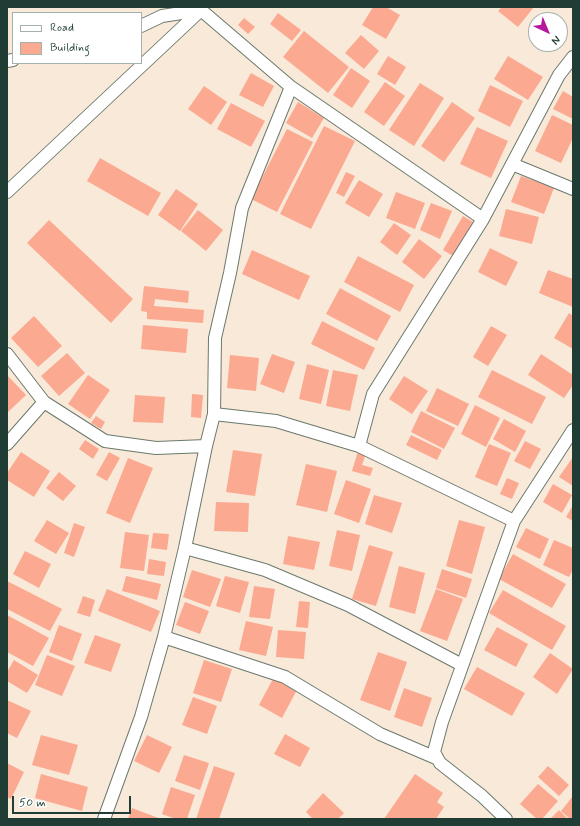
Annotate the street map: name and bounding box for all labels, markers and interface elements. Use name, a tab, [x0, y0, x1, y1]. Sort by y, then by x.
legend	[12, 12, 142, 64]
north arrow	[528, 12, 568, 52]
text: Road	[50, 20, 74, 36]
text: N	[548, 32, 563, 47]
text: Building	[50, 40, 90, 56]
scale bar	[14, 788, 133, 814]
text: 50 m	[19, 795, 46, 811]

